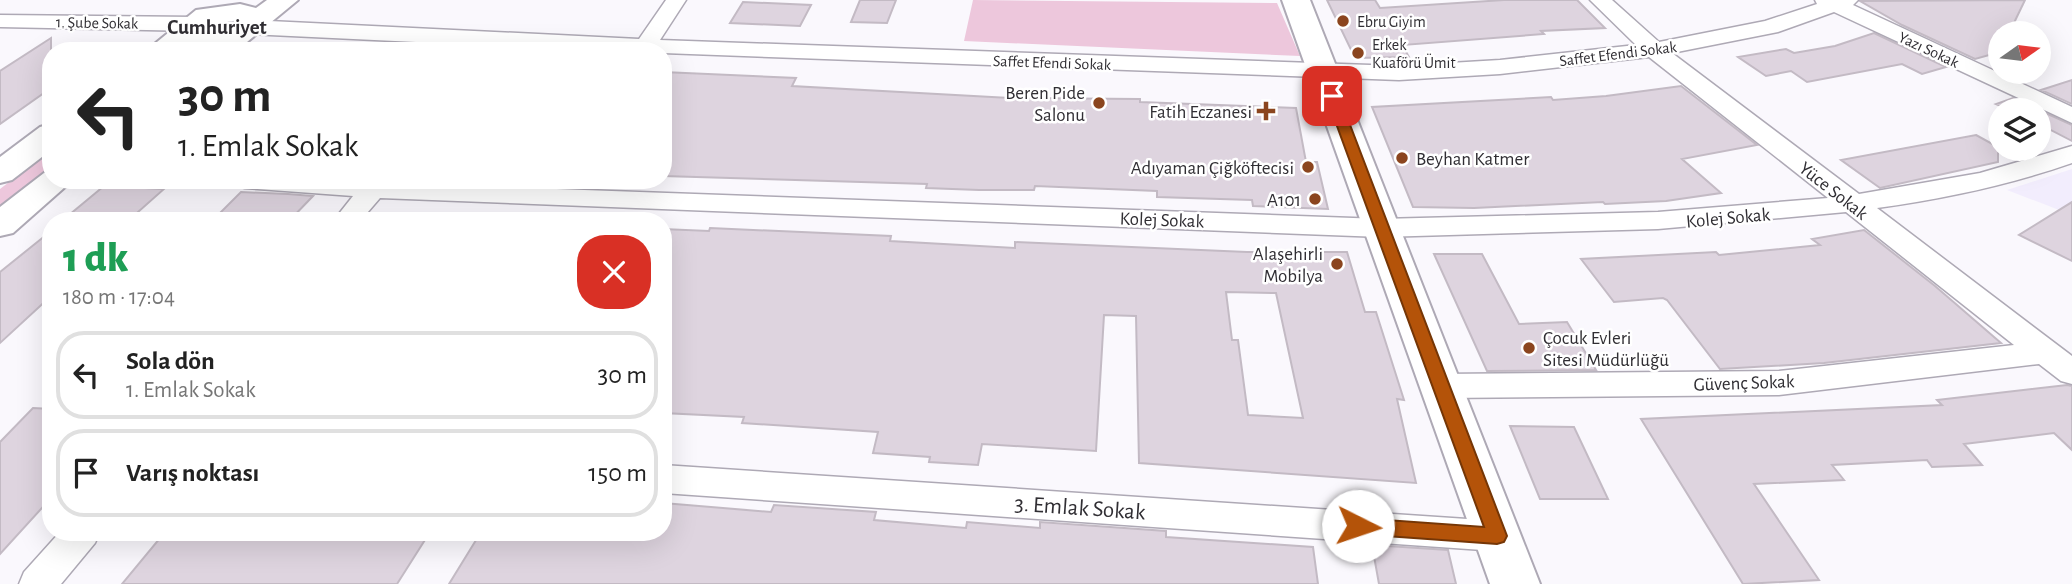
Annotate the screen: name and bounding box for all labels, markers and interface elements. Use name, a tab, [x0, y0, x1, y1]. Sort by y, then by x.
marker: Ebru Giyim	[1335, 13, 1351, 29]
street label: 1. Şube Sokak	[56, 14, 139, 32]
place label: Ebru Giyim	[1357, 14, 1426, 31]
district label: Cumhuriyet	[167, 17, 267, 38]
north arrow	[1988, 21, 2051, 84]
map controls	[1988, 21, 2051, 161]
street label: Yazı Sokak	[1896, 29, 1962, 71]
place label: Erkek Kuaförü Ümit	[1372, 37, 1456, 71]
street label: Saffet Efendi Sokak	[1559, 39, 1678, 69]
marker: Erkek Kuaförü Ümit	[1350, 45, 1366, 61]
street label: Saffet Efendi Sokak	[993, 53, 1112, 73]
pin	[1302, 66, 1362, 126]
icon: left	[63, 70, 154, 161]
text: 30 m	[178, 72, 272, 121]
icon: arrive	[1313, 77, 1351, 115]
place label: Beren Pide Salonu	[1005, 84, 1085, 125]
marker: Beren Pide Salonu	[1091, 95, 1107, 111]
button: layers	[1988, 98, 2051, 161]
place label: Fatih Eczanesi	[1149, 103, 1252, 122]
marker: Fatih Eczanesi	[1258, 103, 1274, 119]
text: 1. Emlak Sokak	[178, 130, 358, 162]
marker: Beyhan Katmer	[1394, 150, 1410, 166]
place label: Beyhan Katmer	[1416, 150, 1529, 169]
place label: Adıyaman Çiğköftecisi	[1131, 159, 1294, 178]
marker: Adıyaman Çiğköftecisi	[1300, 159, 1316, 175]
street label: Yüce Sokak	[1795, 159, 1871, 224]
place label: A101	[1267, 191, 1301, 210]
marker: A101	[1307, 191, 1323, 207]
street label: Kolej Sokak	[1685, 205, 1771, 232]
street label: Kolej Sokak	[1119, 210, 1205, 231]
button: close	[577, 235, 651, 309]
text: 1 dk	[63, 237, 128, 279]
place label: Alaşehirli Mobilya	[1253, 245, 1323, 286]
marker: Alaşehirli Mobilya	[1329, 256, 1345, 272]
text: 180 m · 17:04	[63, 286, 175, 309]
place label: Çocuk Evleri Sitesi Müdürlüğü	[1543, 329, 1669, 370]
marker: Çocuk Evleri Sitesi Müdürlüğü	[1521, 340, 1537, 356]
text: Sola dön	[126, 348, 215, 374]
icon: left	[67, 356, 105, 394]
text: 30 m	[597, 362, 647, 388]
street label: Güvenç Sokak	[1693, 372, 1795, 395]
text: 1. Emlak Sokak	[126, 379, 256, 402]
icon: arrive	[67, 454, 105, 492]
text: Varış noktası	[126, 460, 259, 486]
text: 150 m	[588, 460, 647, 486]
position arrow	[1321, 489, 1395, 563]
street label: 3. Emlak Sokak	[1014, 492, 1147, 525]

